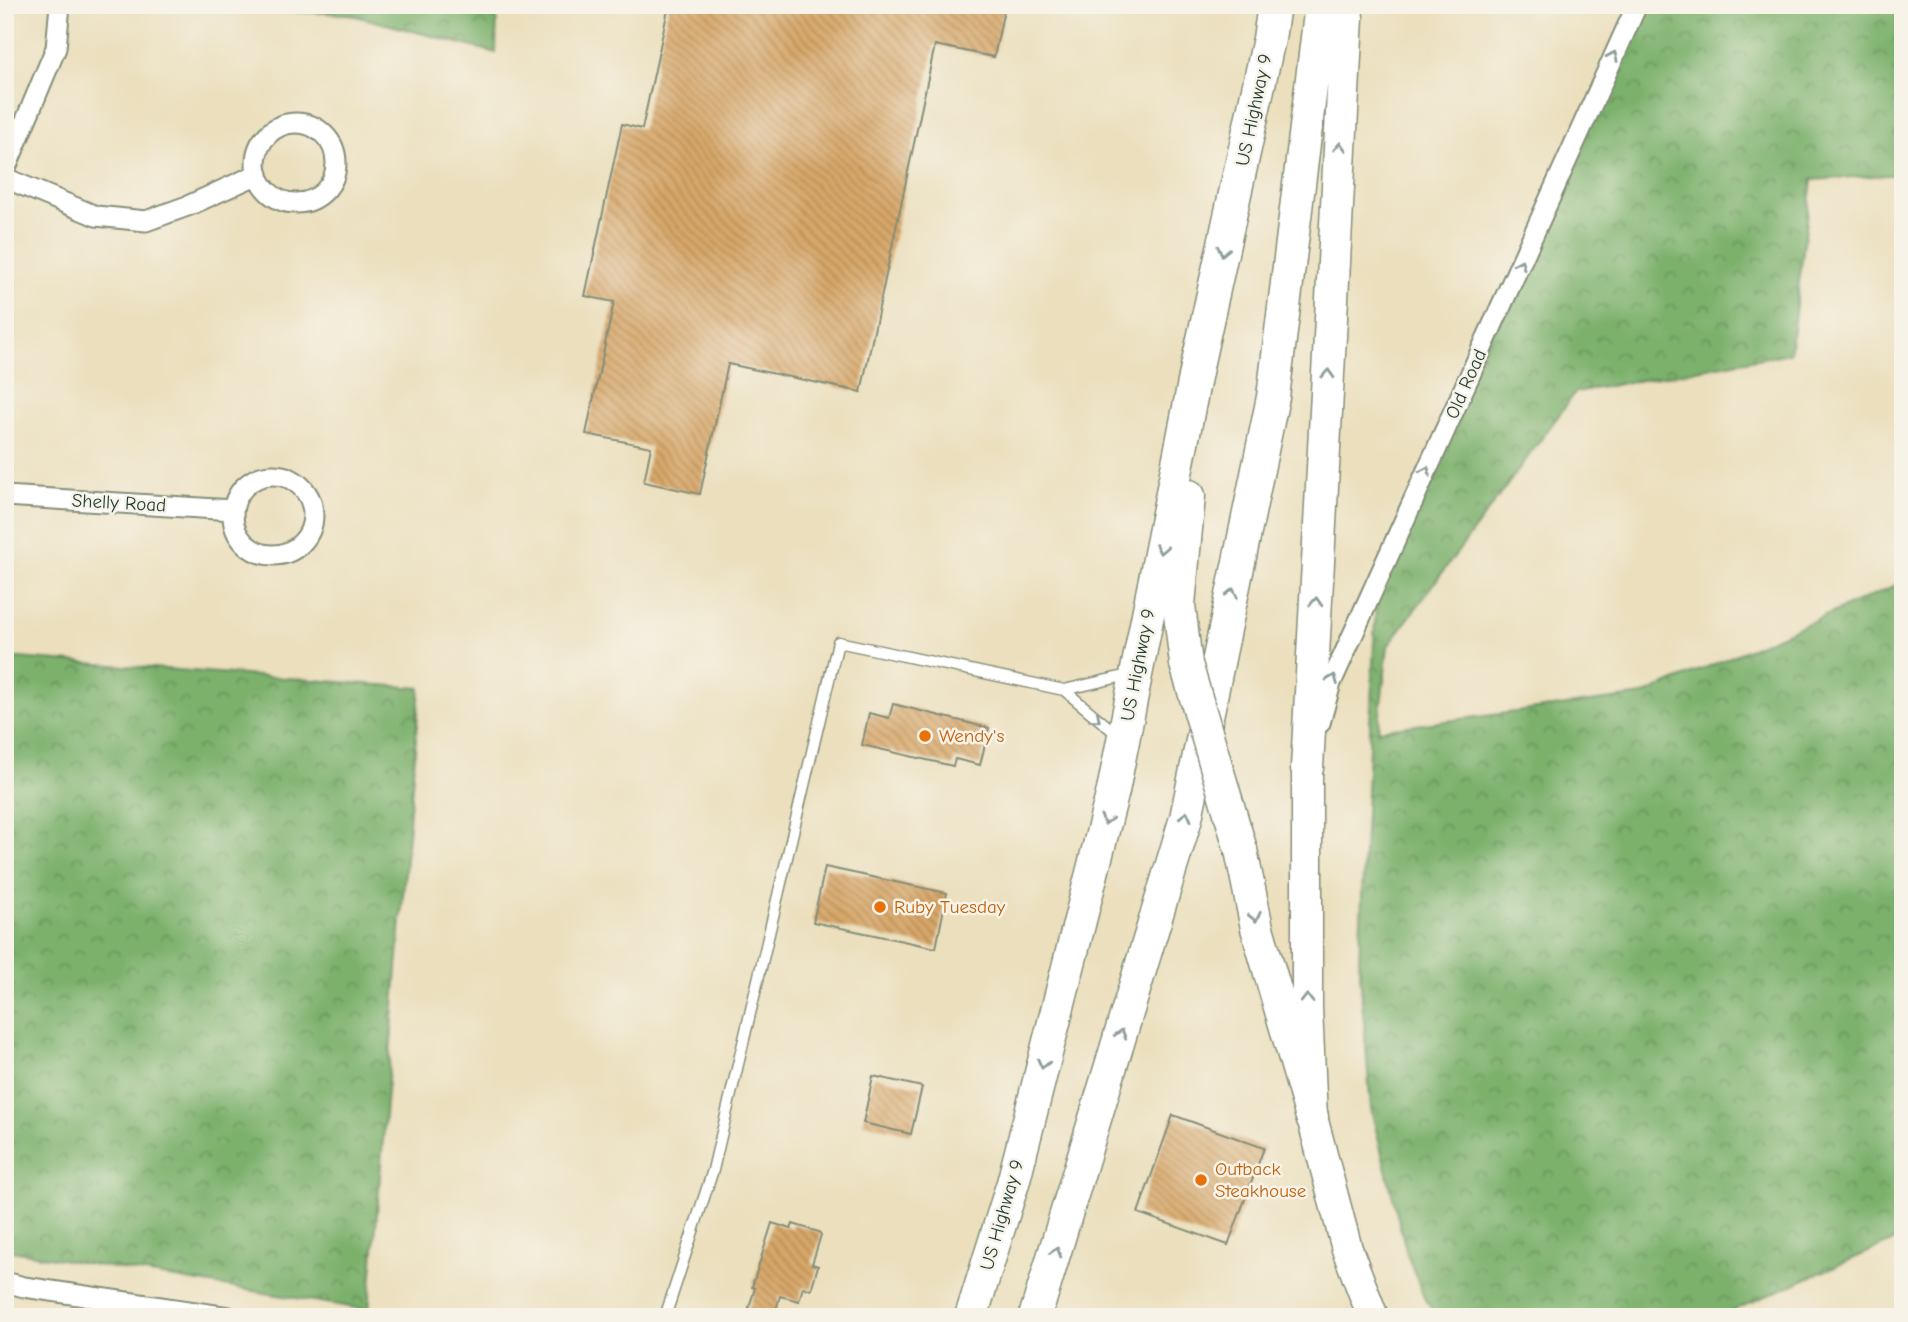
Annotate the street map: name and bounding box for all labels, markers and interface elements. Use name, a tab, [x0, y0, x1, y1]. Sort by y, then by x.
one-way arrow	[1605, 51, 1619, 64]
street label: US Highway 9	[1231, 52, 1277, 168]
one-way arrow	[1332, 141, 1347, 152]
one-way arrow	[1216, 245, 1231, 257]
one-way arrow	[1512, 259, 1526, 271]
street label: Old Road	[1441, 346, 1491, 422]
one-way arrow	[1320, 369, 1335, 380]
one-way arrow	[1418, 466, 1432, 478]
street label: Shelly Road	[71, 490, 167, 516]
one-way arrow	[1154, 543, 1169, 555]
one-way arrow	[1224, 587, 1239, 599]
one-way arrow	[1308, 596, 1323, 607]
street label: US Highway 9	[1116, 607, 1160, 723]
one-way arrow	[1325, 673, 1339, 685]
one-way arrow	[1088, 710, 1101, 722]
place label: Wendy's	[939, 725, 1004, 747]
marker: Wendy's	[917, 728, 933, 744]
one-way arrow	[1178, 810, 1192, 822]
one-way arrow	[1100, 814, 1114, 826]
place label: Ruby Tuesday	[894, 896, 1006, 918]
marker: Ruby Tuesday	[872, 899, 888, 915]
one-way arrow	[1247, 911, 1262, 923]
one-way arrow	[1299, 994, 1315, 1004]
one-way arrow	[1113, 1028, 1128, 1040]
one-way arrow	[1037, 1058, 1051, 1070]
street label: US Highway 9	[976, 1157, 1028, 1273]
place label: Outback Steakhouse	[1215, 1158, 1306, 1202]
marker: Outback Steakhouse	[1193, 1172, 1209, 1188]
one-way arrow	[1048, 1246, 1062, 1259]

